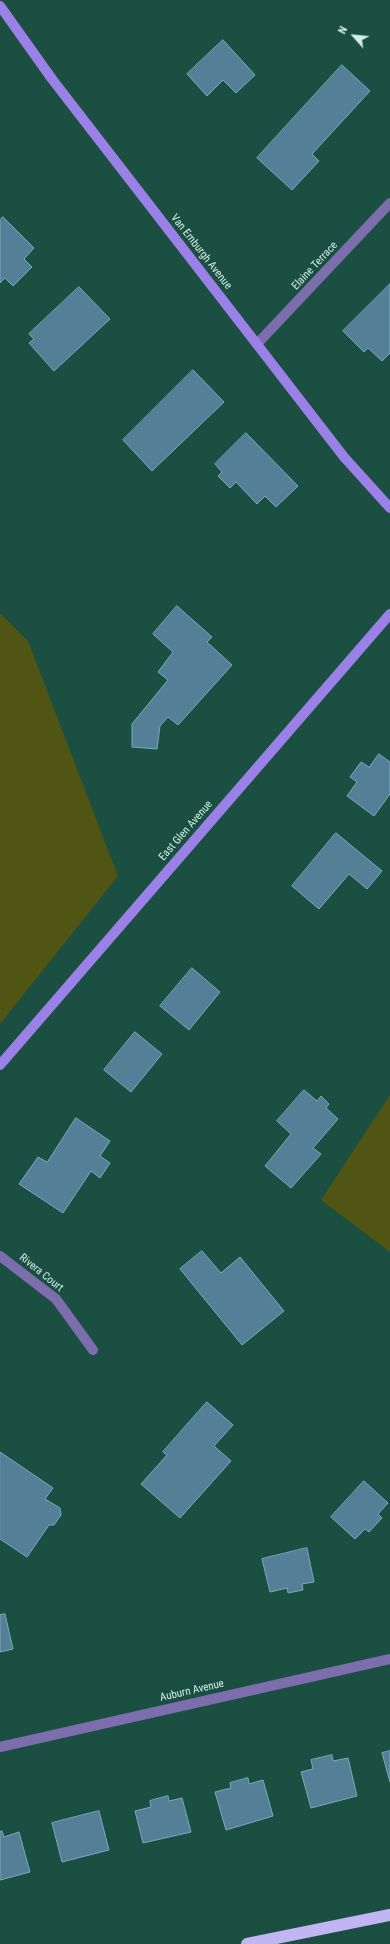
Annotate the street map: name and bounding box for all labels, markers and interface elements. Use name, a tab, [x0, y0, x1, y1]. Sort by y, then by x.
north arrow	[334, 16, 374, 56]
text: N	[336, 24, 350, 36]
street label: Van Emburgh Avenue	[168, 212, 234, 292]
street label: Elaine Terrace	[289, 239, 341, 293]
street label: East Glen Avenue	[156, 798, 216, 864]
street label: Rivera Court	[16, 1251, 66, 1295]
street label: Auburn Avenue	[159, 1677, 225, 1705]

